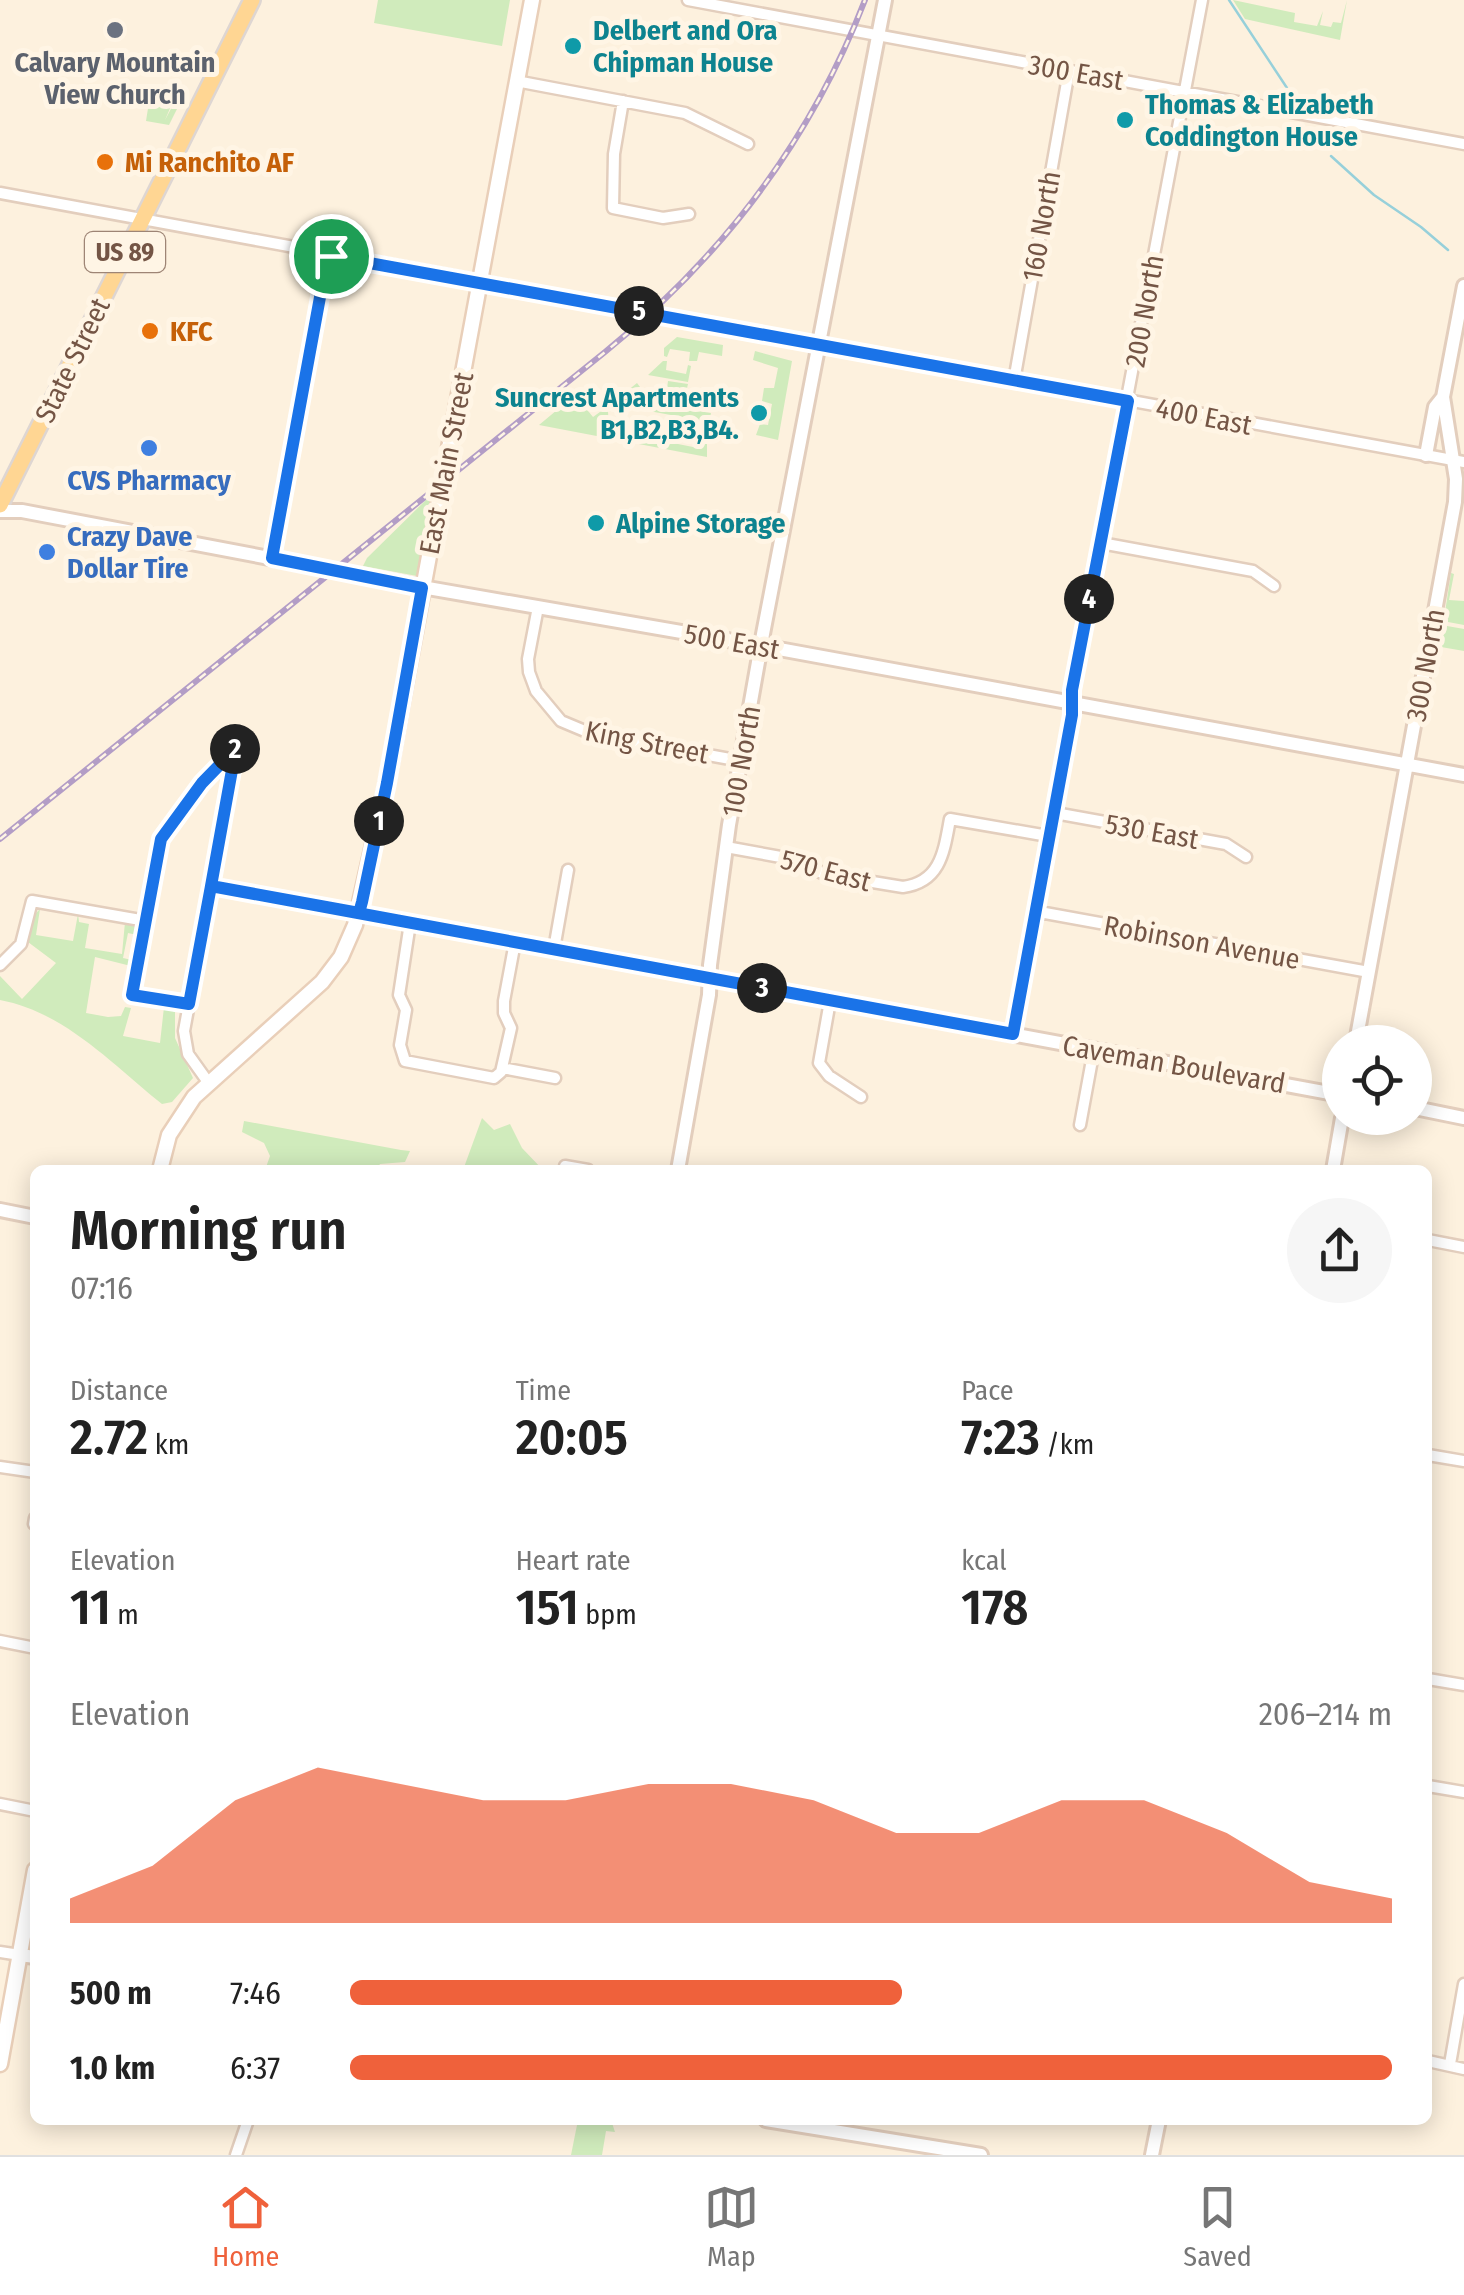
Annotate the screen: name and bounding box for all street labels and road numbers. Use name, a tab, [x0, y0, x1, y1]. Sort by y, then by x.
street label: 300 East	[1026, 48, 1127, 97]
street label: 160 North	[1016, 168, 1067, 284]
road number: US 89	[85, 232, 165, 272]
street label: 200 North	[1118, 252, 1171, 370]
street label: State Street	[28, 292, 117, 428]
street label: East Main Street	[413, 368, 480, 557]
street label: 400 East	[1153, 391, 1255, 442]
street label: 300 North	[1399, 606, 1452, 724]
street label: 500 East	[682, 617, 783, 666]
street label: 100 North	[716, 703, 767, 819]
street label: King Street	[582, 714, 712, 771]
street label: 530 East	[1103, 807, 1202, 856]
street label: 570 East	[777, 843, 875, 899]
street label: Robinson Avenue	[1101, 909, 1302, 976]
street label: Caveman Boulevard	[1060, 1029, 1288, 1100]

